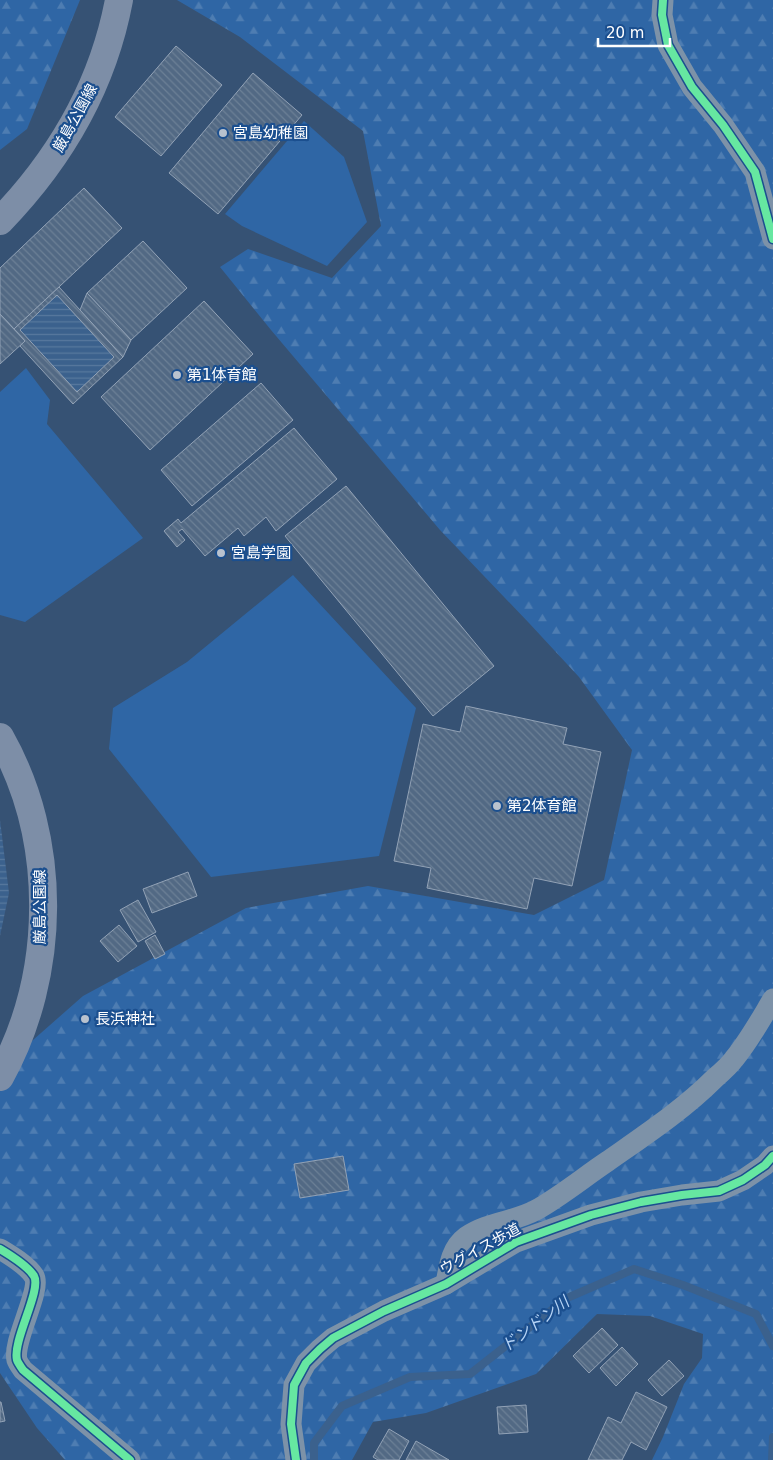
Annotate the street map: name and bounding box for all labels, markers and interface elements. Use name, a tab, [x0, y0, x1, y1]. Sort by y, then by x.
scale bar	[598, 15, 670, 47]
text: 20 m	[606, 24, 644, 42]
street label: 厳島公園線	[49, 81, 101, 155]
place label: 宮島幼稚園	[233, 124, 308, 142]
marker: 宮島幼稚園	[217, 127, 229, 139]
place label: 第1体育館	[187, 366, 257, 384]
marker: 第1体育館	[171, 369, 183, 381]
place label: 宮島学園	[231, 544, 291, 562]
marker: 宮島学園	[215, 547, 227, 559]
place label: 第2体育館	[507, 797, 577, 815]
marker: 第2体育館	[491, 800, 503, 812]
street label: 厳島公園線	[31, 869, 49, 945]
place label: 長浜神社	[95, 1010, 155, 1028]
marker: 長浜神社	[79, 1013, 91, 1025]
street label: ウグイス歩道	[436, 1219, 524, 1279]
water label: ドンドン川	[497, 1291, 574, 1356]

